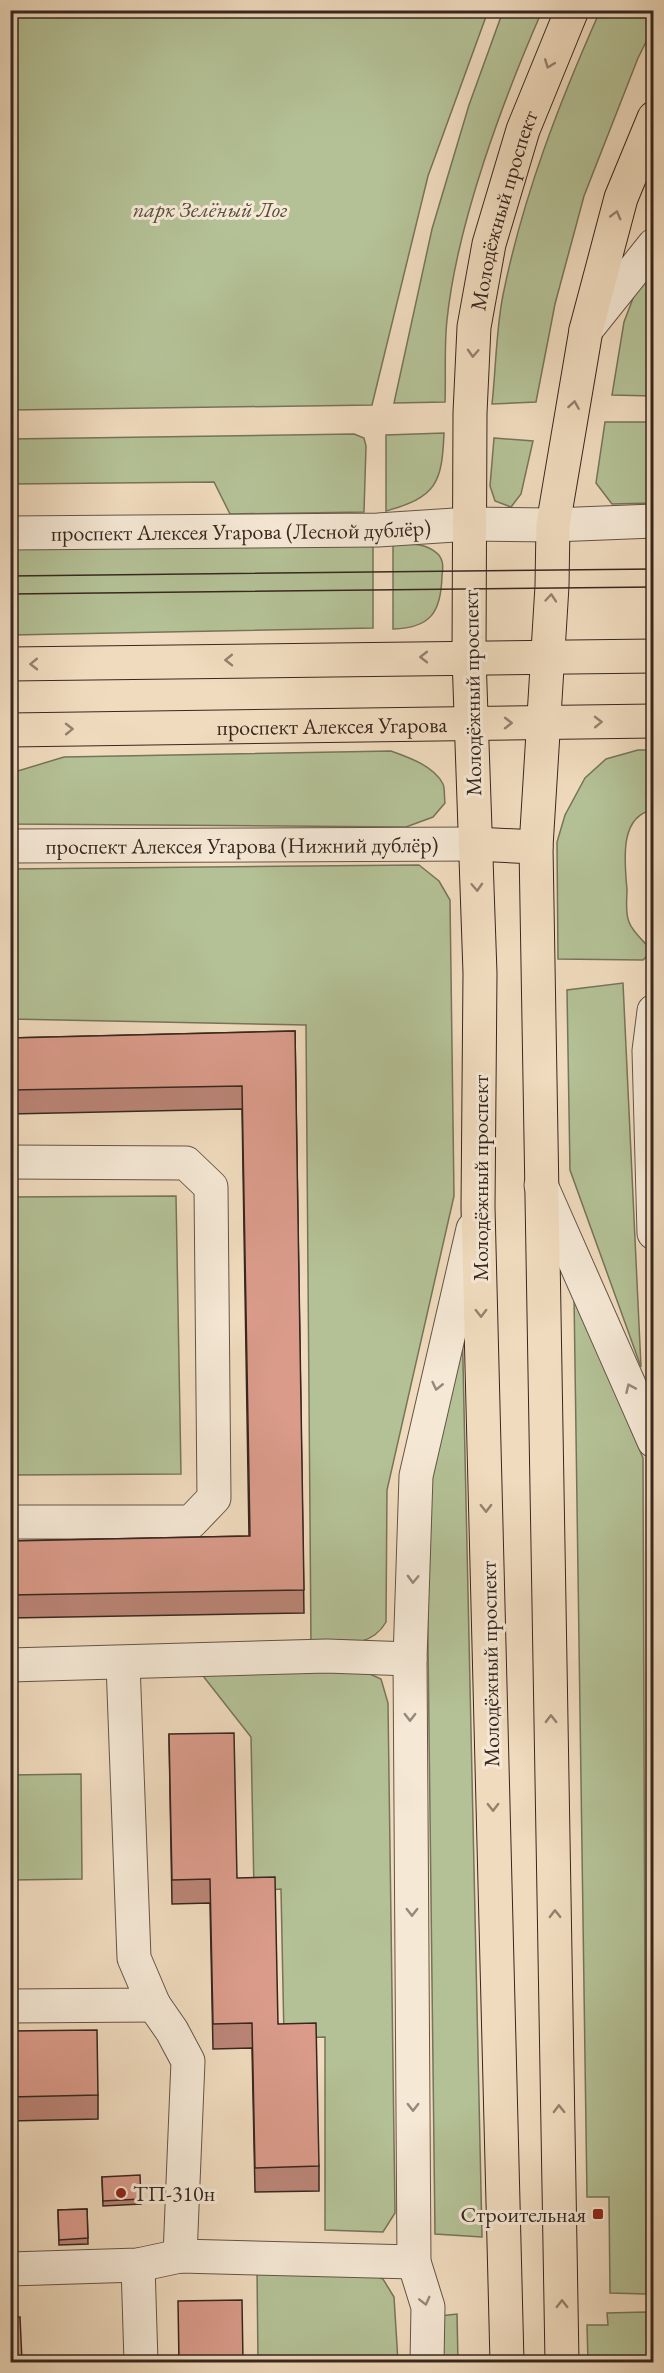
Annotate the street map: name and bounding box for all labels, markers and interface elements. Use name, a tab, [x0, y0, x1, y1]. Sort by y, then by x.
one-way arrow	[544, 58, 556, 69]
street label: Молодёжный проспект	[463, 106, 544, 313]
park label: парк Зелёный Лог	[133, 195, 287, 224]
one-way arrow	[609, 210, 622, 220]
one-way arrow	[466, 349, 479, 358]
one-way arrow	[567, 401, 580, 411]
street label: проспект Алексея Угарова (Лесной дублёр)	[51, 512, 432, 547]
street label: Молодёжный проспект	[456, 590, 488, 796]
one-way arrow	[544, 594, 557, 603]
one-way arrow	[420, 651, 429, 663]
one-way arrow	[225, 654, 234, 666]
one-way arrow	[30, 658, 39, 670]
street label: проспект Алексея Угарова	[216, 709, 448, 742]
one-way arrow	[594, 716, 603, 728]
one-way arrow	[503, 717, 512, 729]
one-way arrow	[64, 723, 73, 736]
street label: проспект Алексея Угарова (Нижний дублёр)	[45, 830, 439, 860]
one-way arrow	[470, 882, 483, 891]
street label: Молодёжный проспект	[466, 1075, 495, 1281]
one-way arrow	[475, 1308, 487, 1317]
one-way arrow	[431, 1381, 444, 1391]
one-way arrow	[625, 1383, 637, 1394]
one-way arrow	[480, 1503, 492, 1512]
street label: Молодёжный проспект	[474, 1561, 506, 1767]
one-way arrow	[406, 1574, 419, 1583]
one-way arrow	[404, 1713, 417, 1722]
one-way arrow	[545, 1715, 558, 1724]
one-way arrow	[487, 1803, 499, 1812]
one-way arrow	[406, 1908, 418, 1917]
one-way arrow	[549, 1910, 561, 1919]
one-way arrow	[407, 2103, 419, 2112]
one-way arrow	[553, 2105, 565, 2114]
place label: ТП-310н	[133, 2179, 215, 2208]
marker: ТП-310н	[114, 2186, 128, 2200]
place label: Строительная	[461, 2200, 586, 2229]
marker: Строительная	[591, 2207, 605, 2221]
one-way arrow	[418, 2296, 431, 2306]
one-way arrow	[556, 2300, 568, 2309]

